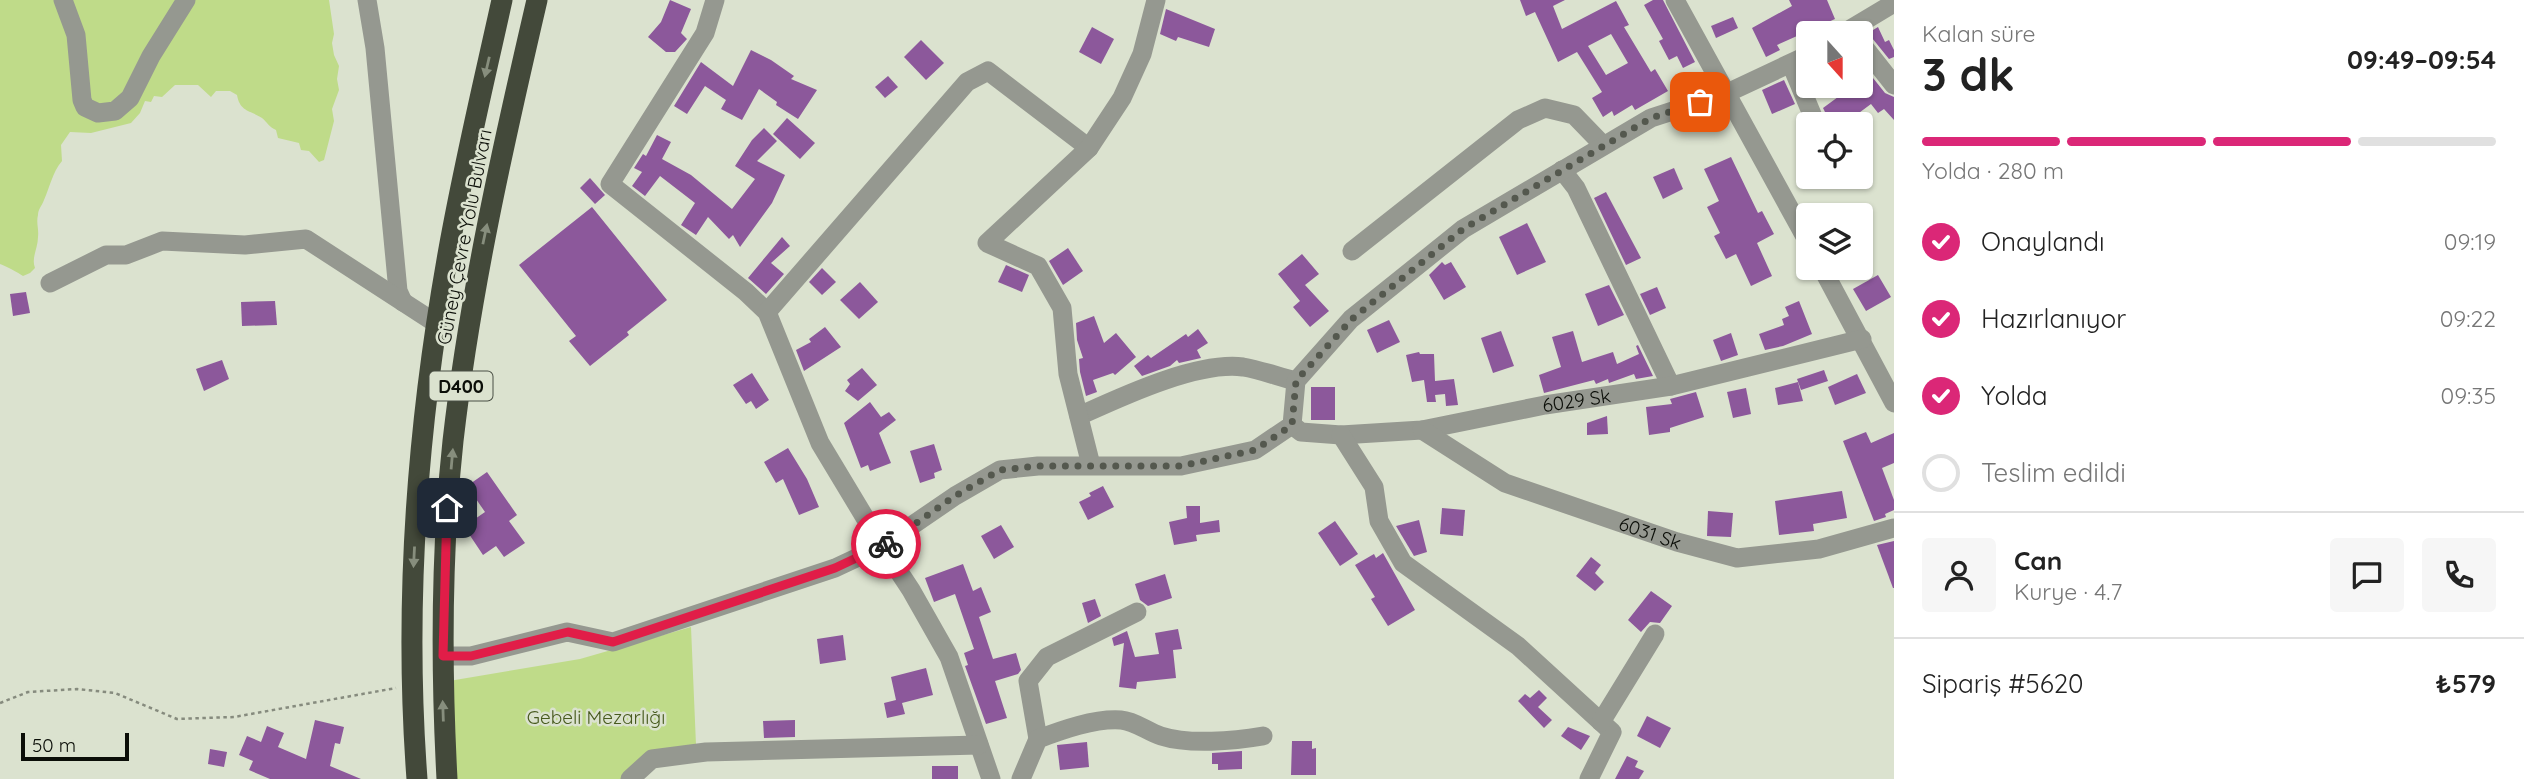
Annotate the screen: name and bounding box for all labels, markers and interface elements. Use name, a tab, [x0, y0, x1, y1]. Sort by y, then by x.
text: Kalan süre	[1922, 19, 2035, 48]
north arrow	[1796, 21, 1872, 98]
map controls	[1796, 21, 1873, 280]
text: 09:49–09:54	[2347, 43, 2496, 76]
text: 3 dk	[1922, 45, 2015, 103]
one-way arrow	[481, 56, 492, 78]
pin	[1670, 72, 1730, 132]
icon: bag	[1681, 83, 1719, 121]
button: locate	[1796, 112, 1873, 189]
street label: Güney Çevre Yolu Bulvarı	[431, 127, 497, 347]
text: Yolda · 280 m	[1922, 156, 2064, 185]
button: layers	[1796, 203, 1873, 280]
one-way arrow	[480, 223, 491, 245]
icon: check	[1922, 223, 1960, 261]
text: Onaylandı	[1981, 225, 2105, 258]
text: 09:19	[2444, 227, 2496, 256]
icon: check	[1922, 300, 1960, 338]
text: Hazırlanıyor	[1981, 302, 2126, 335]
text: 09:22	[2440, 304, 2496, 333]
road number: D400	[430, 372, 492, 400]
icon: check	[1922, 377, 1960, 415]
text: Yolda	[1981, 379, 2047, 412]
text: 09:35	[2441, 381, 2496, 410]
street label: 6029 Sk	[1541, 383, 1612, 417]
one-way arrow	[446, 448, 457, 470]
text: Teslim edildi	[1981, 456, 2126, 489]
pin	[417, 478, 477, 538]
icon: home	[428, 489, 466, 527]
courier	[851, 509, 921, 579]
street label: 6031 Sk	[1616, 511, 1685, 555]
icon: bike	[867, 525, 905, 563]
button: person	[1922, 538, 1996, 612]
button: chat	[2330, 538, 2404, 612]
button: phone	[2422, 538, 2496, 612]
text: Can	[2014, 544, 2062, 577]
one-way arrow	[409, 547, 420, 569]
text: Kurye · 4.7	[2014, 577, 2122, 606]
text: Sipariş #5620	[1922, 667, 2084, 700]
text: ₺579	[2436, 667, 2496, 700]
one-way arrow	[438, 700, 449, 722]
park label: Gebeli Mezarlığı	[527, 705, 665, 729]
scale bar	[21, 730, 130, 762]
text: 50 m	[32, 733, 76, 757]

